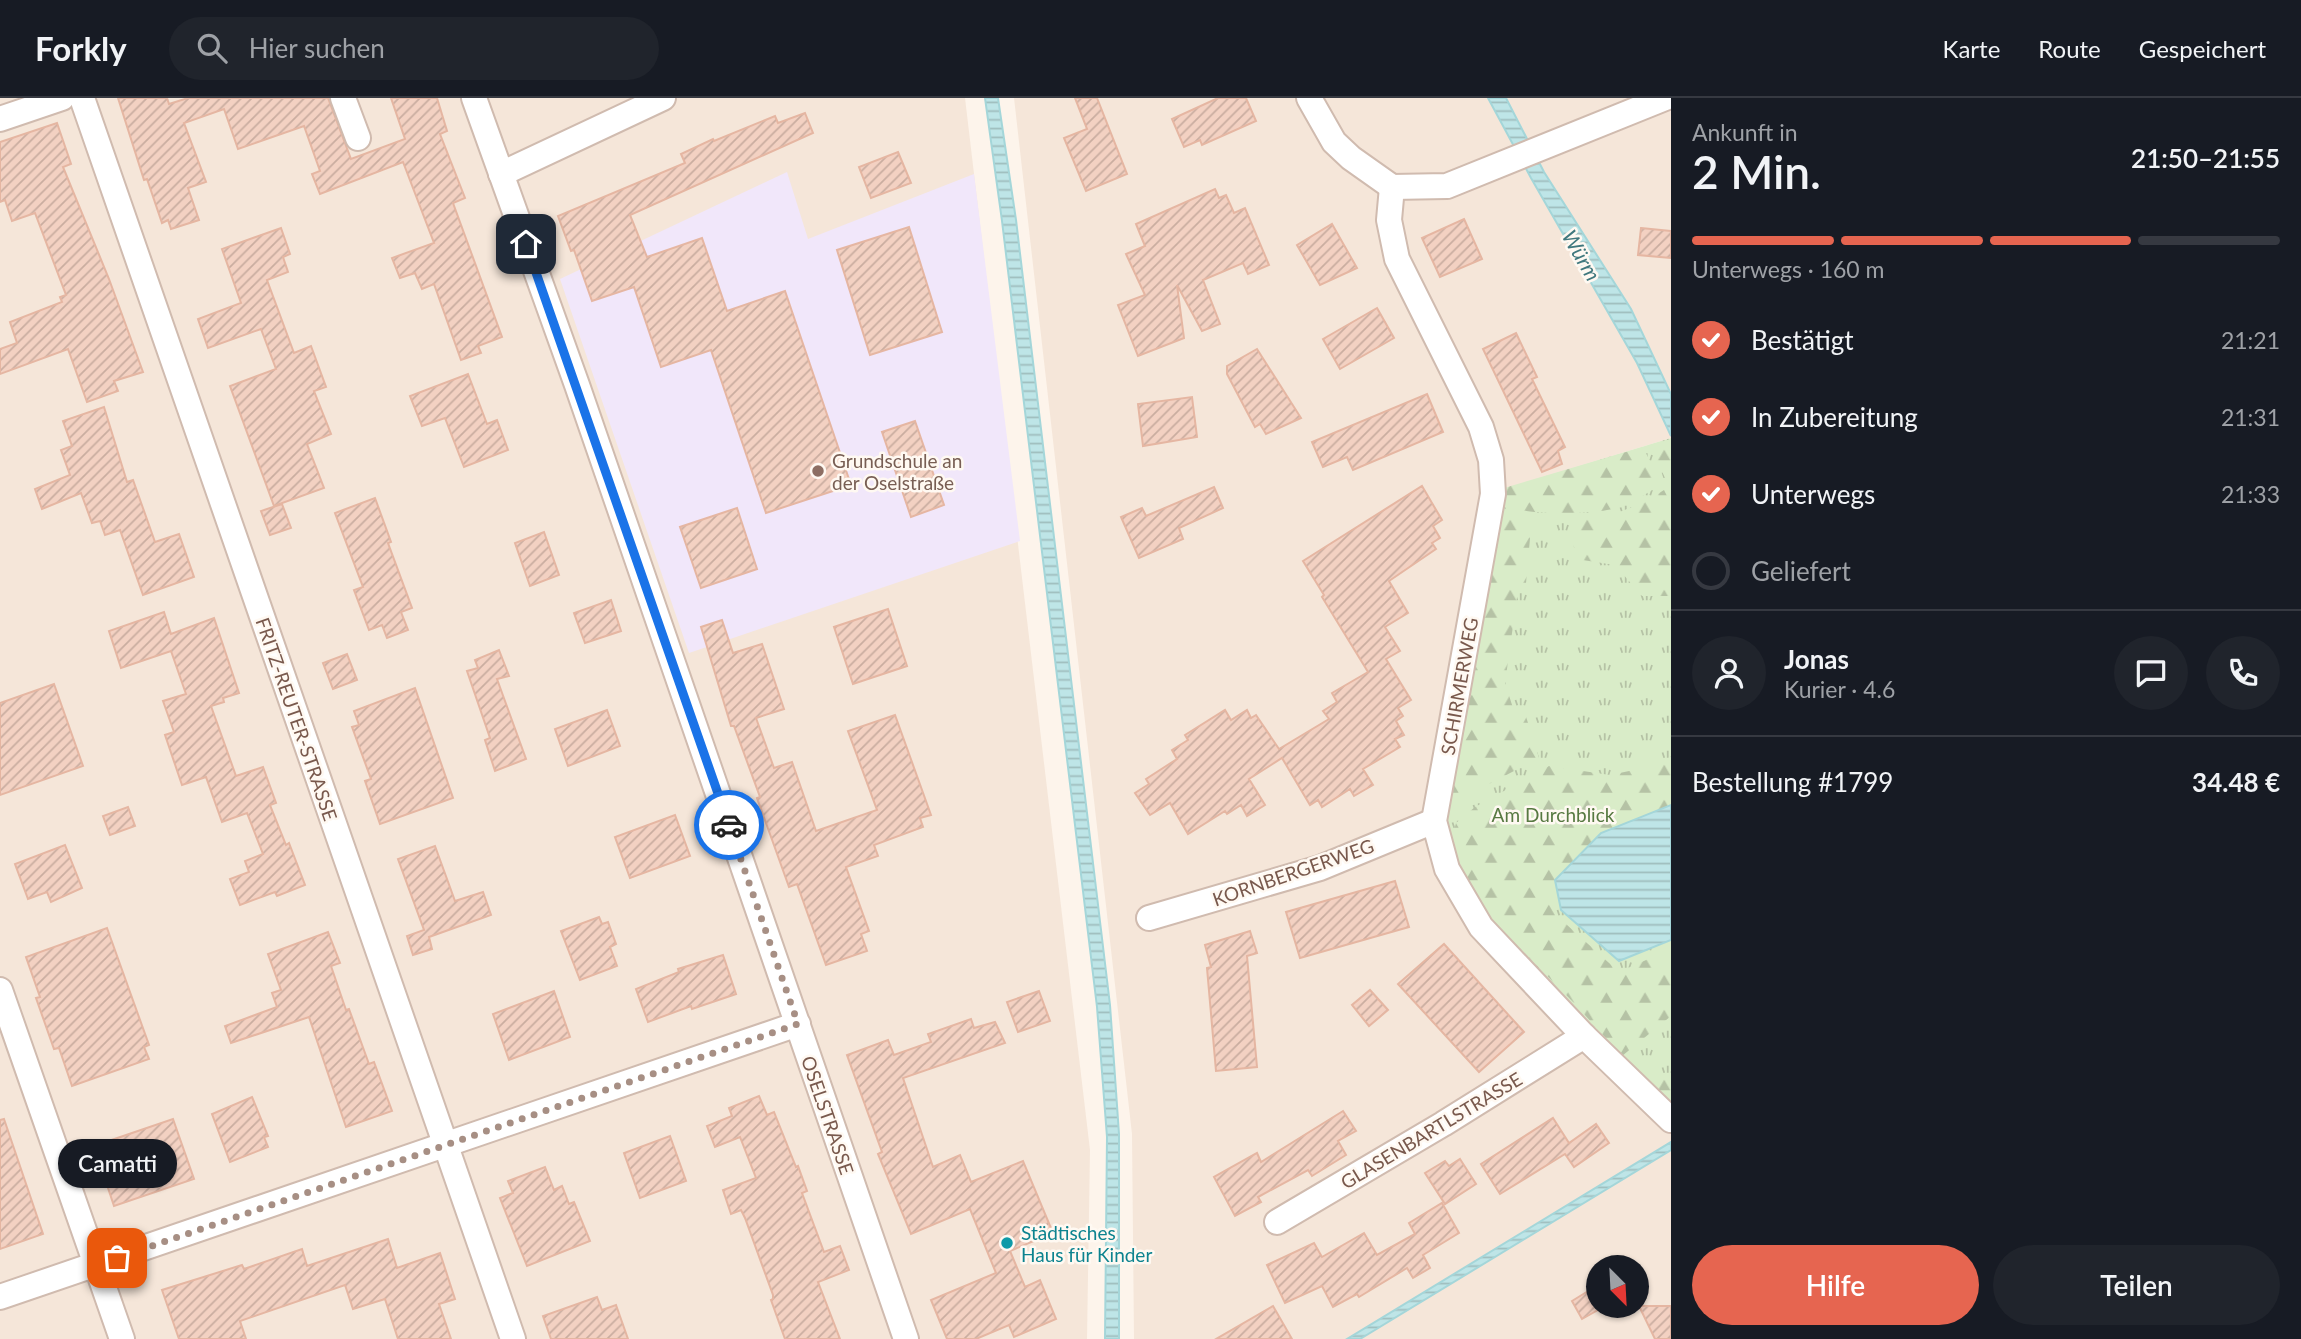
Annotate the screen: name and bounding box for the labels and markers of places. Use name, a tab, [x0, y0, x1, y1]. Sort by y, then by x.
pin	[496, 214, 556, 274]
place label: Grundschule an der Oselstraße	[832, 449, 962, 494]
marker: Grundschule an der Oselstraße	[810, 463, 826, 479]
callout: Camatti	[58, 1139, 176, 1188]
place label: Städtisches Haus für Kinder	[1021, 1221, 1152, 1266]
pin	[87, 1228, 147, 1288]
marker: Städtisches Haus für Kinder	[999, 1235, 1015, 1251]

